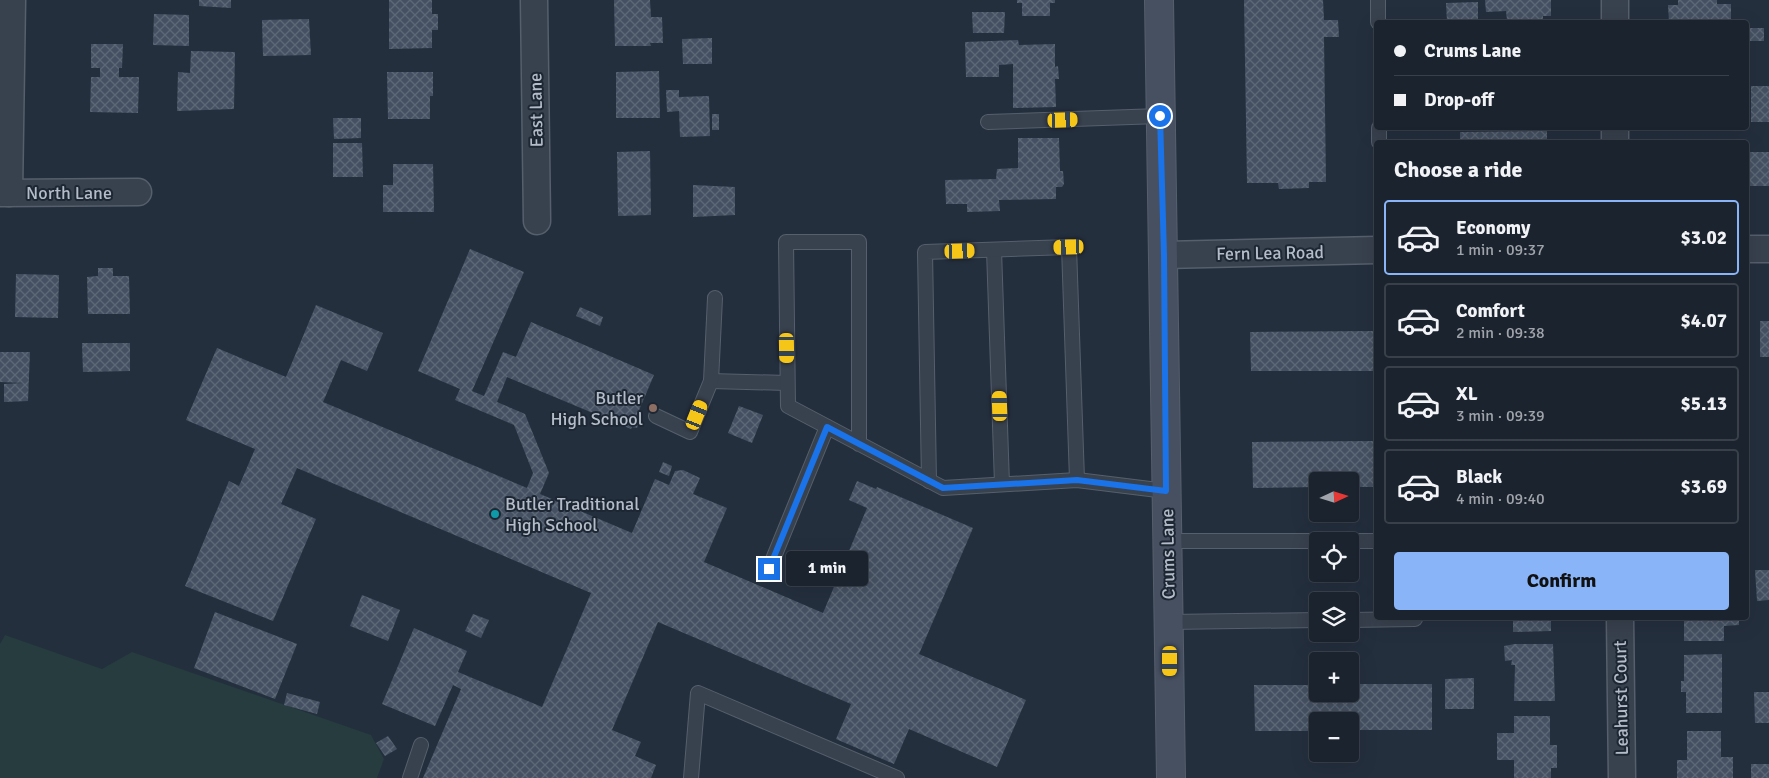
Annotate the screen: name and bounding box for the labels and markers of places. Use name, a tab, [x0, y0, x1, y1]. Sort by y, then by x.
place label: Butler High School	[550, 387, 643, 430]
marker: Butler High School	[647, 402, 659, 414]
place label: Butler Traditional High School	[505, 493, 639, 536]
marker: Butler Traditional High School	[489, 508, 501, 520]

